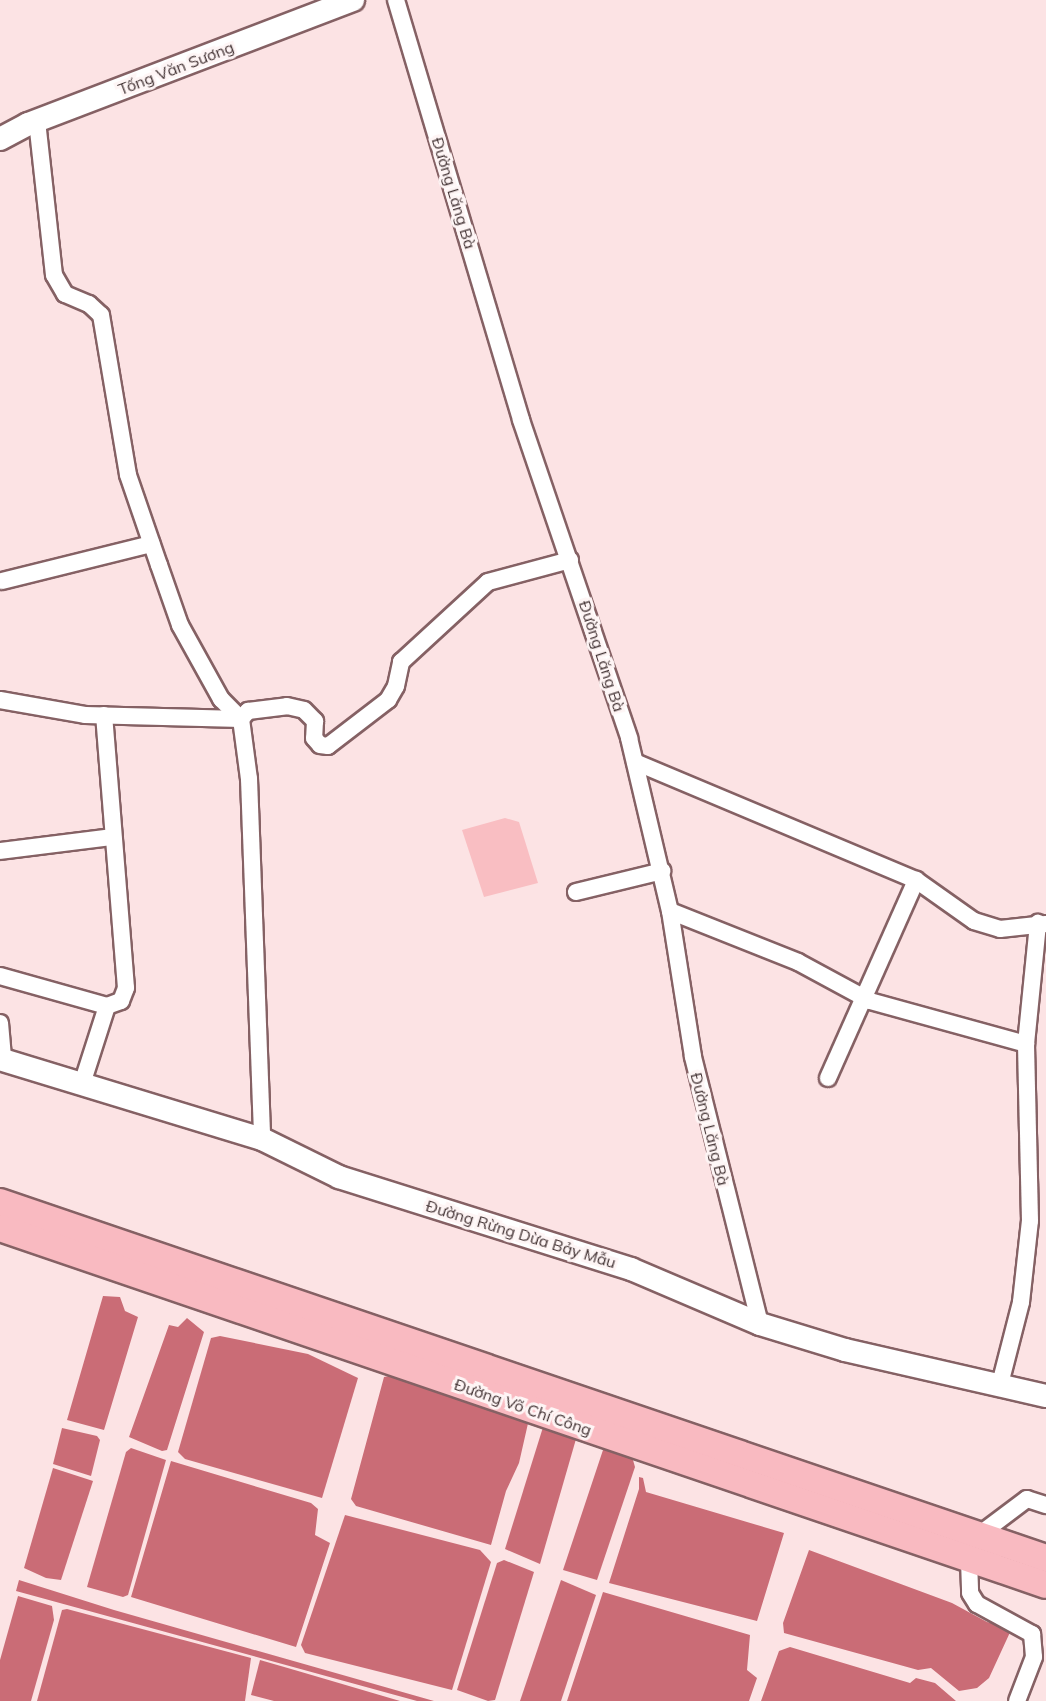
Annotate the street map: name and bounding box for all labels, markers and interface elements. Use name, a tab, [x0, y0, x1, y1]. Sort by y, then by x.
street label: Tống Văn Sương	[115, 37, 237, 99]
street label: Đường Lăng Bà	[428, 135, 480, 251]
street label: Đường Lăng Bà	[575, 598, 629, 714]
street label: Đường Lăng Bà	[687, 1071, 733, 1187]
street label: Đường Rừng Dừa Bảy Mẫu	[424, 1196, 618, 1272]
street label: Đường Võ Chí Công	[452, 1374, 594, 1440]

